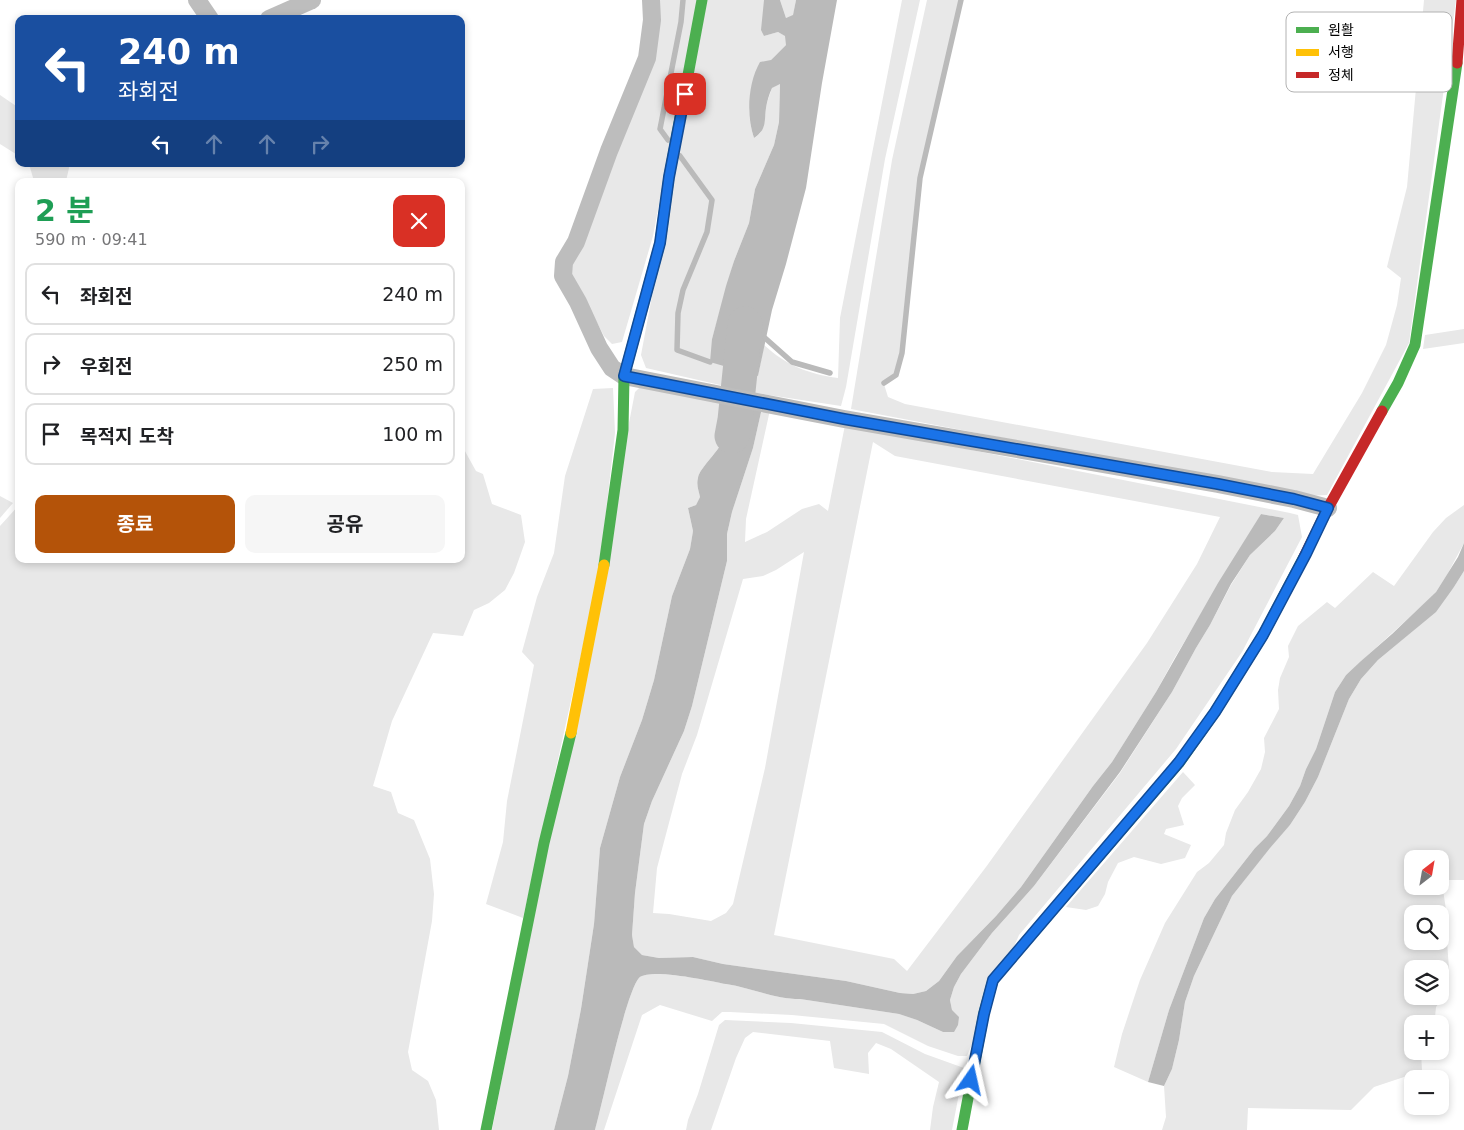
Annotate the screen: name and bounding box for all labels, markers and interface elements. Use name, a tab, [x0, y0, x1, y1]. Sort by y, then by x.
legend	[1286, 12, 1452, 92]
text: 원활	[1328, 22, 1354, 38]
text: 240 m	[118, 32, 240, 72]
icon: left	[35, 35, 100, 100]
text: 서행	[1328, 44, 1354, 60]
text: 정체	[1328, 67, 1354, 83]
pin	[664, 73, 706, 115]
text: 좌회전	[118, 79, 179, 104]
icon: arrive	[671, 80, 699, 108]
icon: left	[147, 130, 175, 158]
icon: ahead	[200, 130, 228, 158]
icon: ahead	[253, 130, 281, 158]
icon: right	[306, 130, 334, 158]
text: 2 분	[35, 193, 94, 228]
button: close	[393, 195, 445, 247]
text: 590 m · 09:41	[35, 230, 148, 249]
icon: left	[37, 280, 65, 308]
text: 240 m	[382, 283, 443, 305]
text: 좌회전	[80, 285, 132, 307]
icon: right	[37, 350, 65, 378]
text: 250 m	[382, 353, 443, 375]
text: 우회전	[80, 355, 132, 377]
icon: arrive	[37, 420, 65, 448]
text: 100 m	[382, 423, 443, 445]
text: 목적지 도착	[80, 425, 174, 447]
button: 종료	[35, 495, 235, 553]
button: 공유	[245, 495, 445, 553]
north arrow	[1404, 850, 1449, 895]
map controls	[1404, 850, 1449, 1115]
button: search	[1404, 905, 1449, 950]
button: layers	[1404, 960, 1449, 1005]
button: +	[1404, 1015, 1449, 1060]
position arrow	[944, 1053, 996, 1105]
button: −	[1404, 1070, 1449, 1115]

